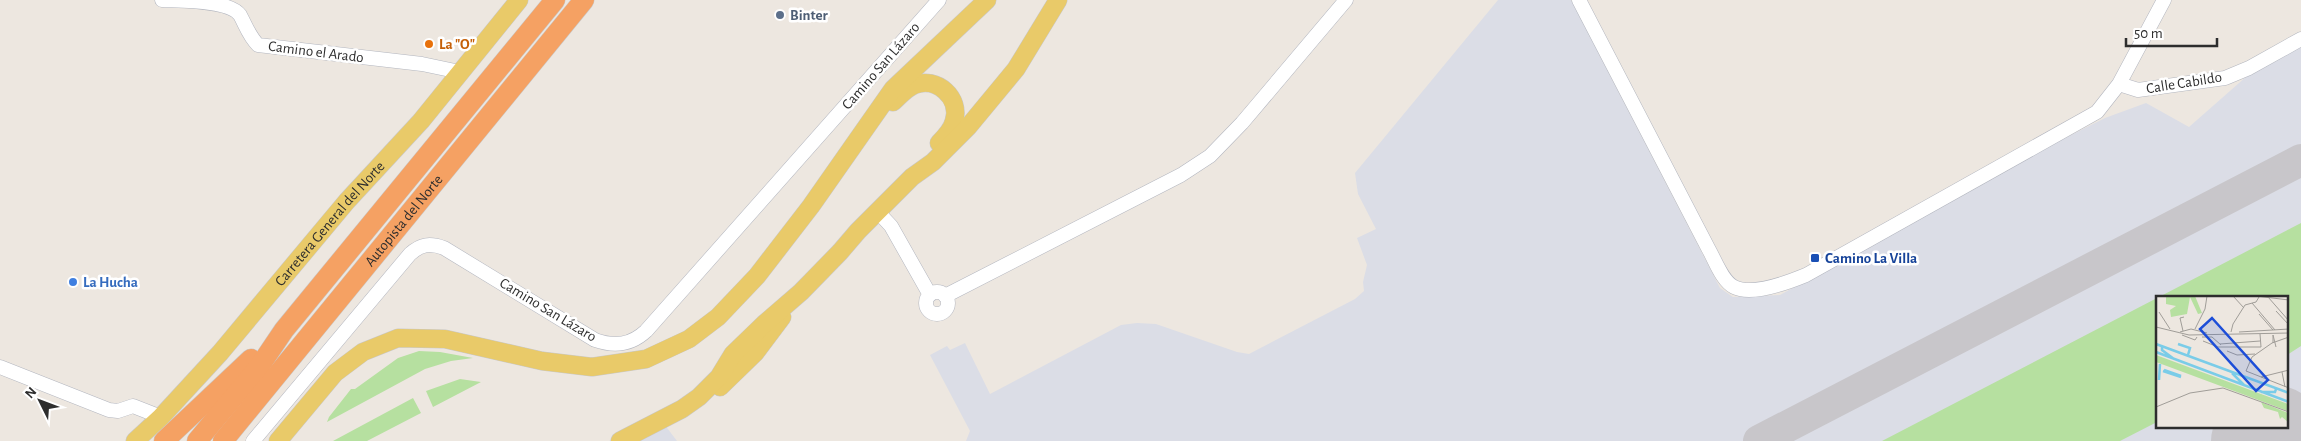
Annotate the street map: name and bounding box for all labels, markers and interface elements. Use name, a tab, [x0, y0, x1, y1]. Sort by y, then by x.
place label: Binter	[790, 8, 829, 23]
marker: Binter	[774, 9, 786, 21]
scale bar	[2126, 15, 2217, 47]
street label: Camino San Lázaro	[839, 20, 923, 112]
text: 50 m	[2134, 26, 2163, 41]
place label: La "O"	[439, 37, 475, 52]
marker: La "O"	[423, 38, 435, 50]
street label: Camino el Arado	[267, 39, 365, 65]
street label: Calle Cabildo	[2145, 70, 2223, 96]
street label: Carretera General del Norte	[272, 158, 387, 289]
street label: Autopista del Norte	[362, 172, 445, 269]
place label: Camino La Villa	[1825, 251, 1917, 266]
marker: Camino La Villa	[1809, 252, 1821, 264]
place label: La Hucha	[83, 275, 138, 290]
street label: Camino San Lázaro	[497, 275, 599, 345]
marker: La Hucha	[67, 276, 79, 288]
inset map	[2156, 296, 2288, 428]
north arrow	[15, 376, 65, 426]
text: N	[23, 385, 40, 401]

